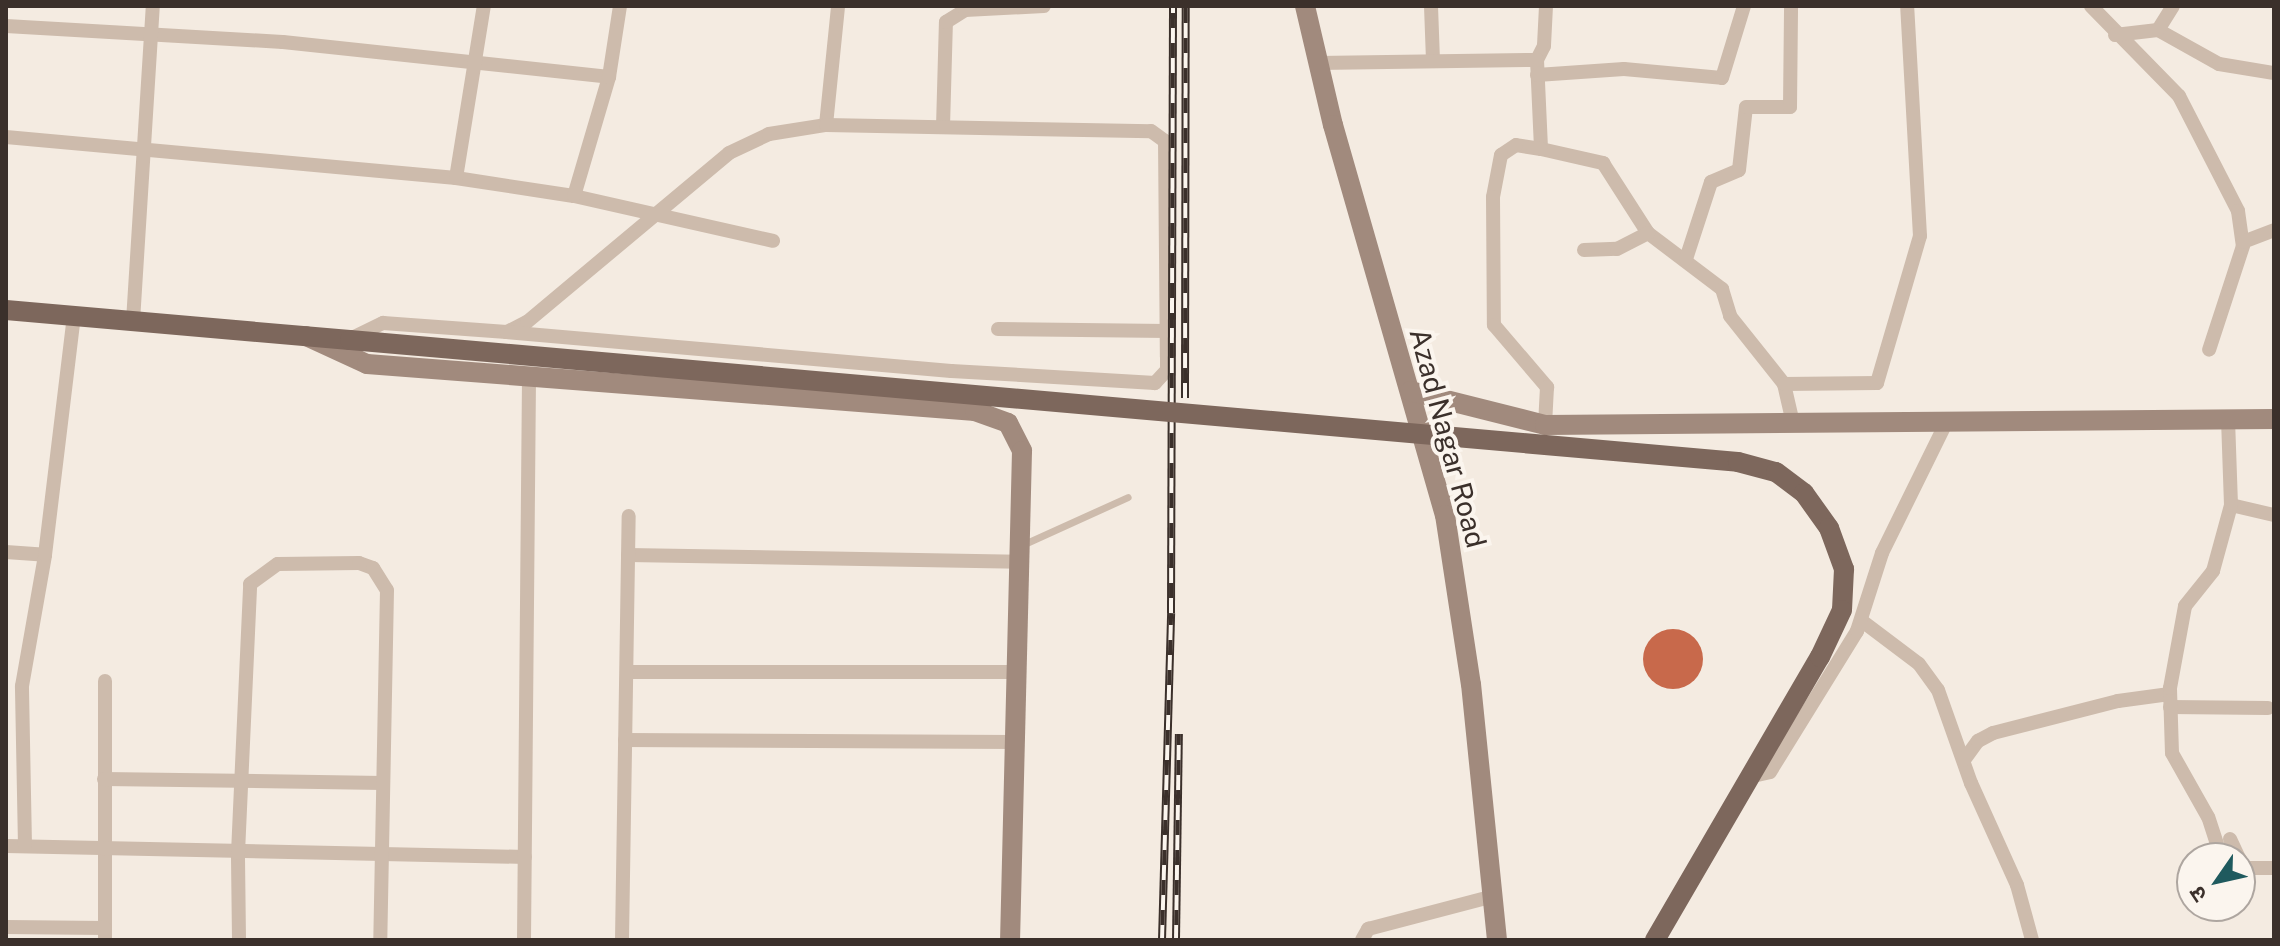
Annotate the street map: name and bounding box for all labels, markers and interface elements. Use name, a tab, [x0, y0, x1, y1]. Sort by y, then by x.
street label: Azad Nagar Road	[1403, 325, 1493, 551]
north arrow	[2176, 842, 2256, 922]
text: उ	[2183, 882, 2212, 907]

